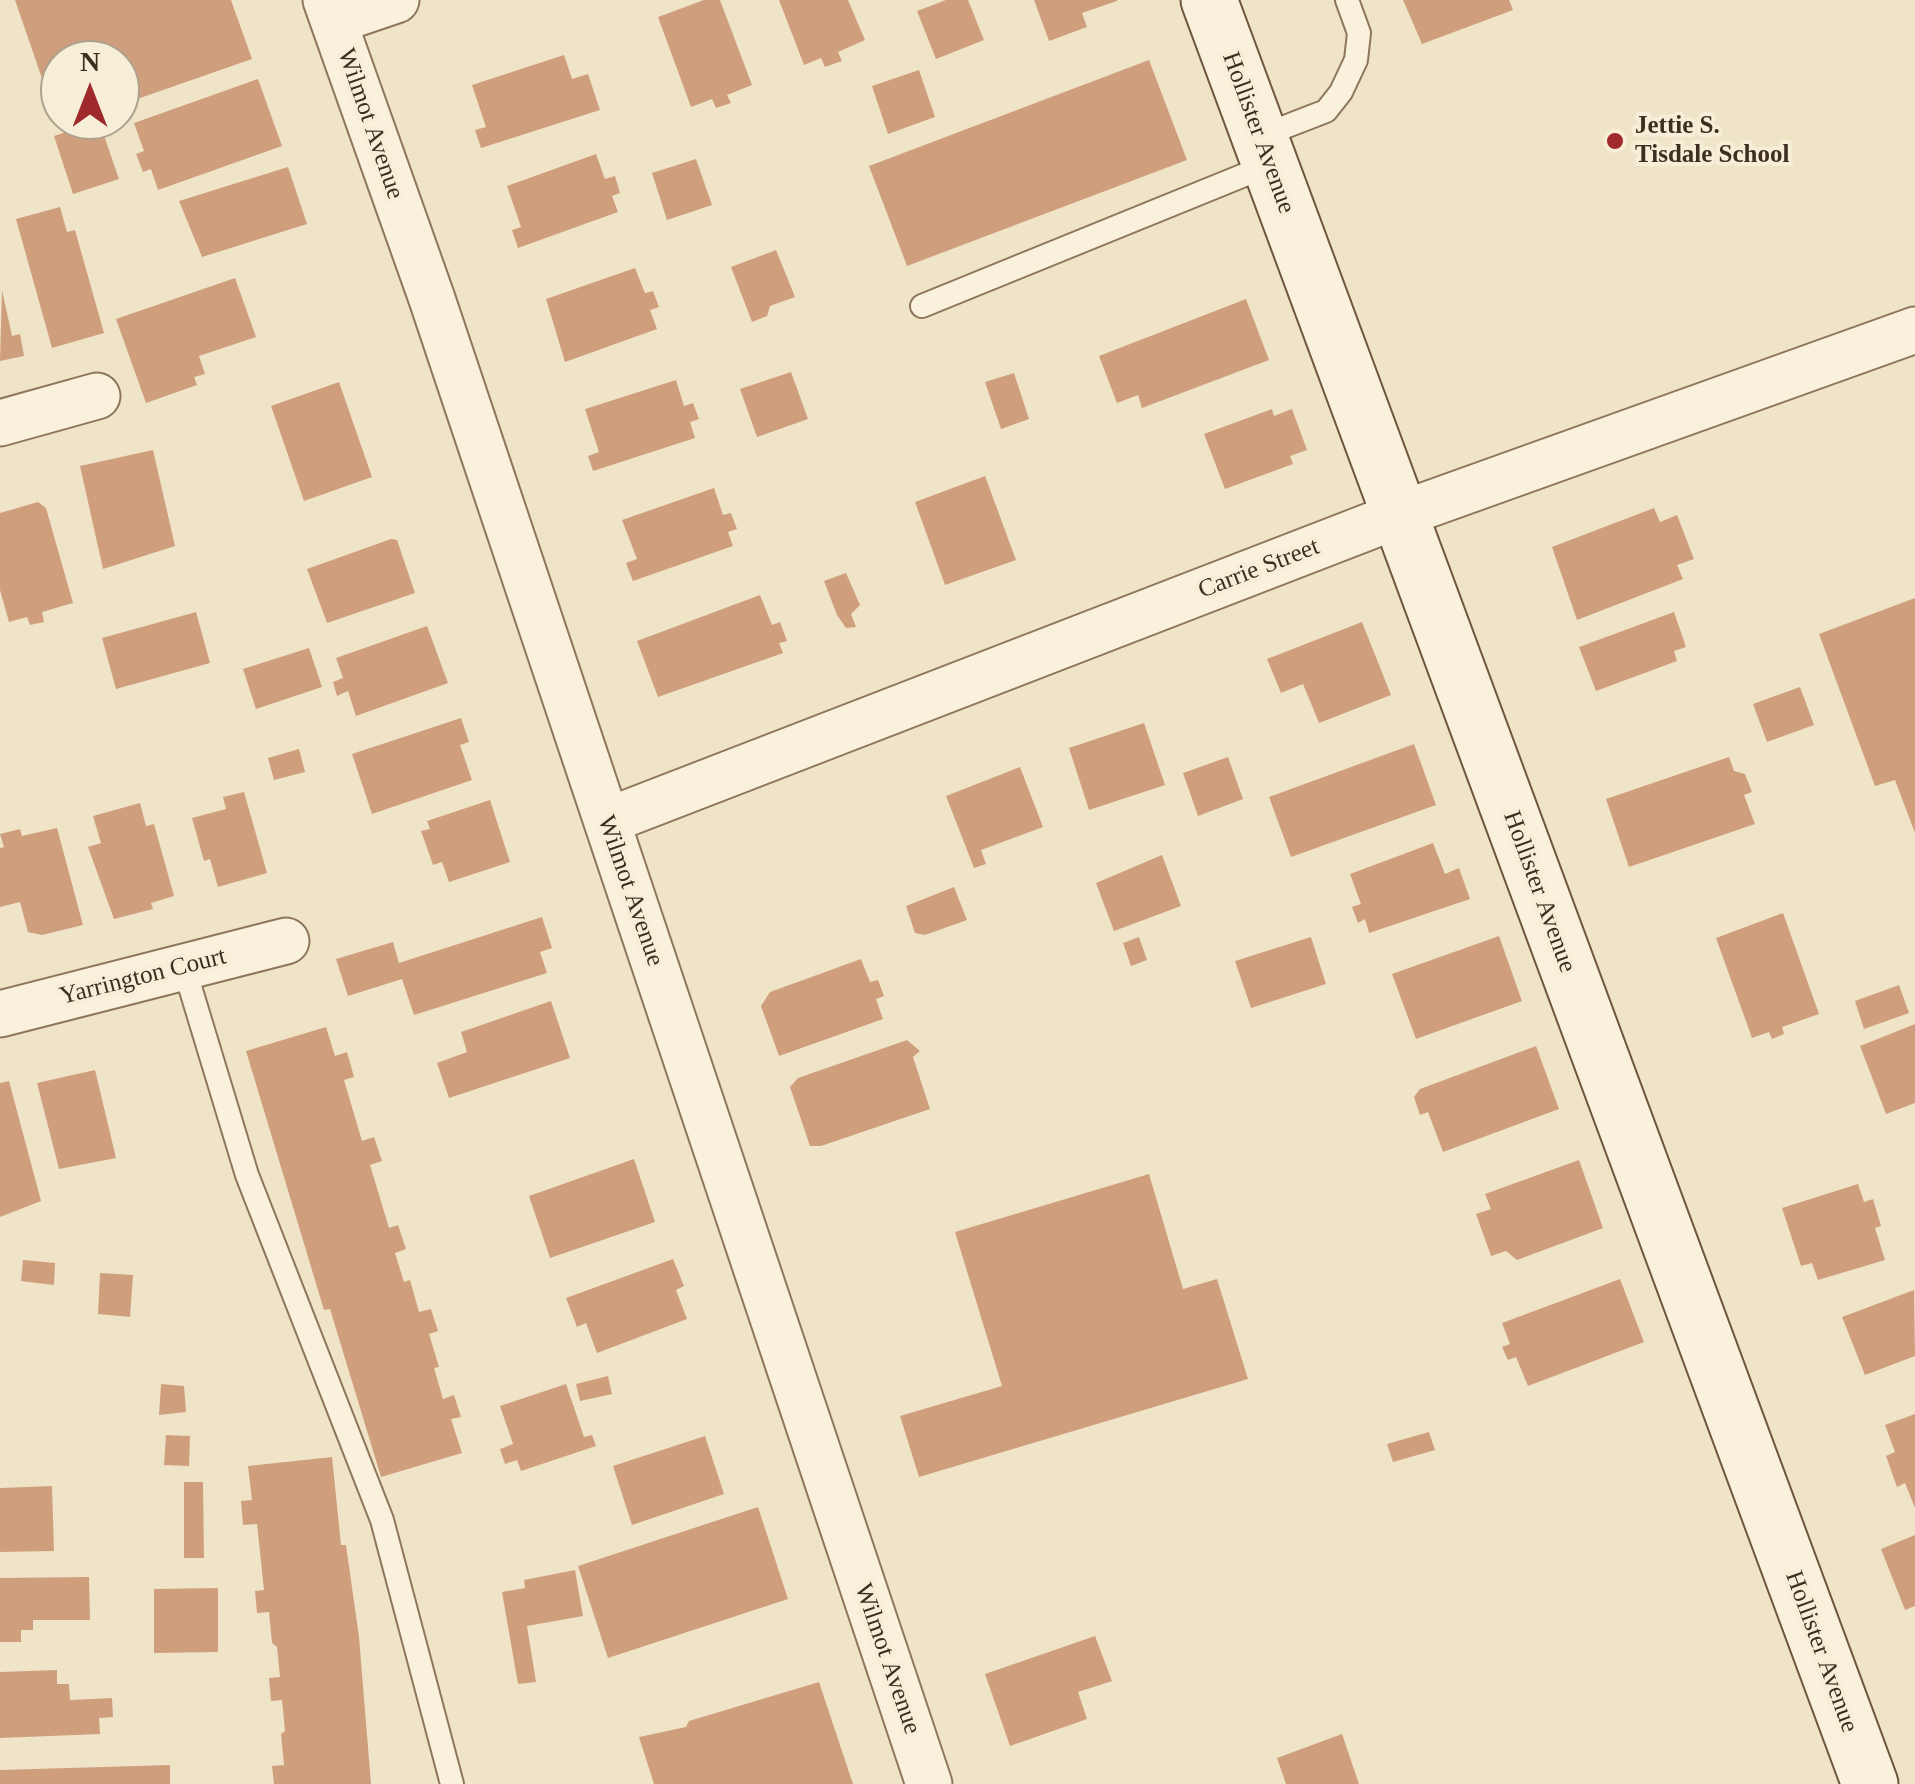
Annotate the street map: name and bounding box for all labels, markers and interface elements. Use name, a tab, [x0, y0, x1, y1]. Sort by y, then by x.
north arrow	[40, 40, 140, 140]
street label: Wilmot Avenue	[330, 45, 410, 203]
text: N	[80, 46, 100, 77]
street label: Hollister Avenue	[1215, 48, 1301, 218]
place label: Jettie S. Tisdale School	[1635, 112, 1789, 171]
marker: Jettie S. Tisdale School	[1604, 130, 1626, 152]
street label: Carrie Street	[1194, 532, 1324, 606]
street label: Hollister Avenue	[1496, 807, 1582, 977]
street label: Wilmot Avenue	[590, 812, 670, 970]
street label: Yarrington Court	[57, 942, 229, 1012]
street label: Hollister Avenue	[1778, 1567, 1864, 1737]
street label: Wilmot Avenue	[847, 1580, 927, 1738]

